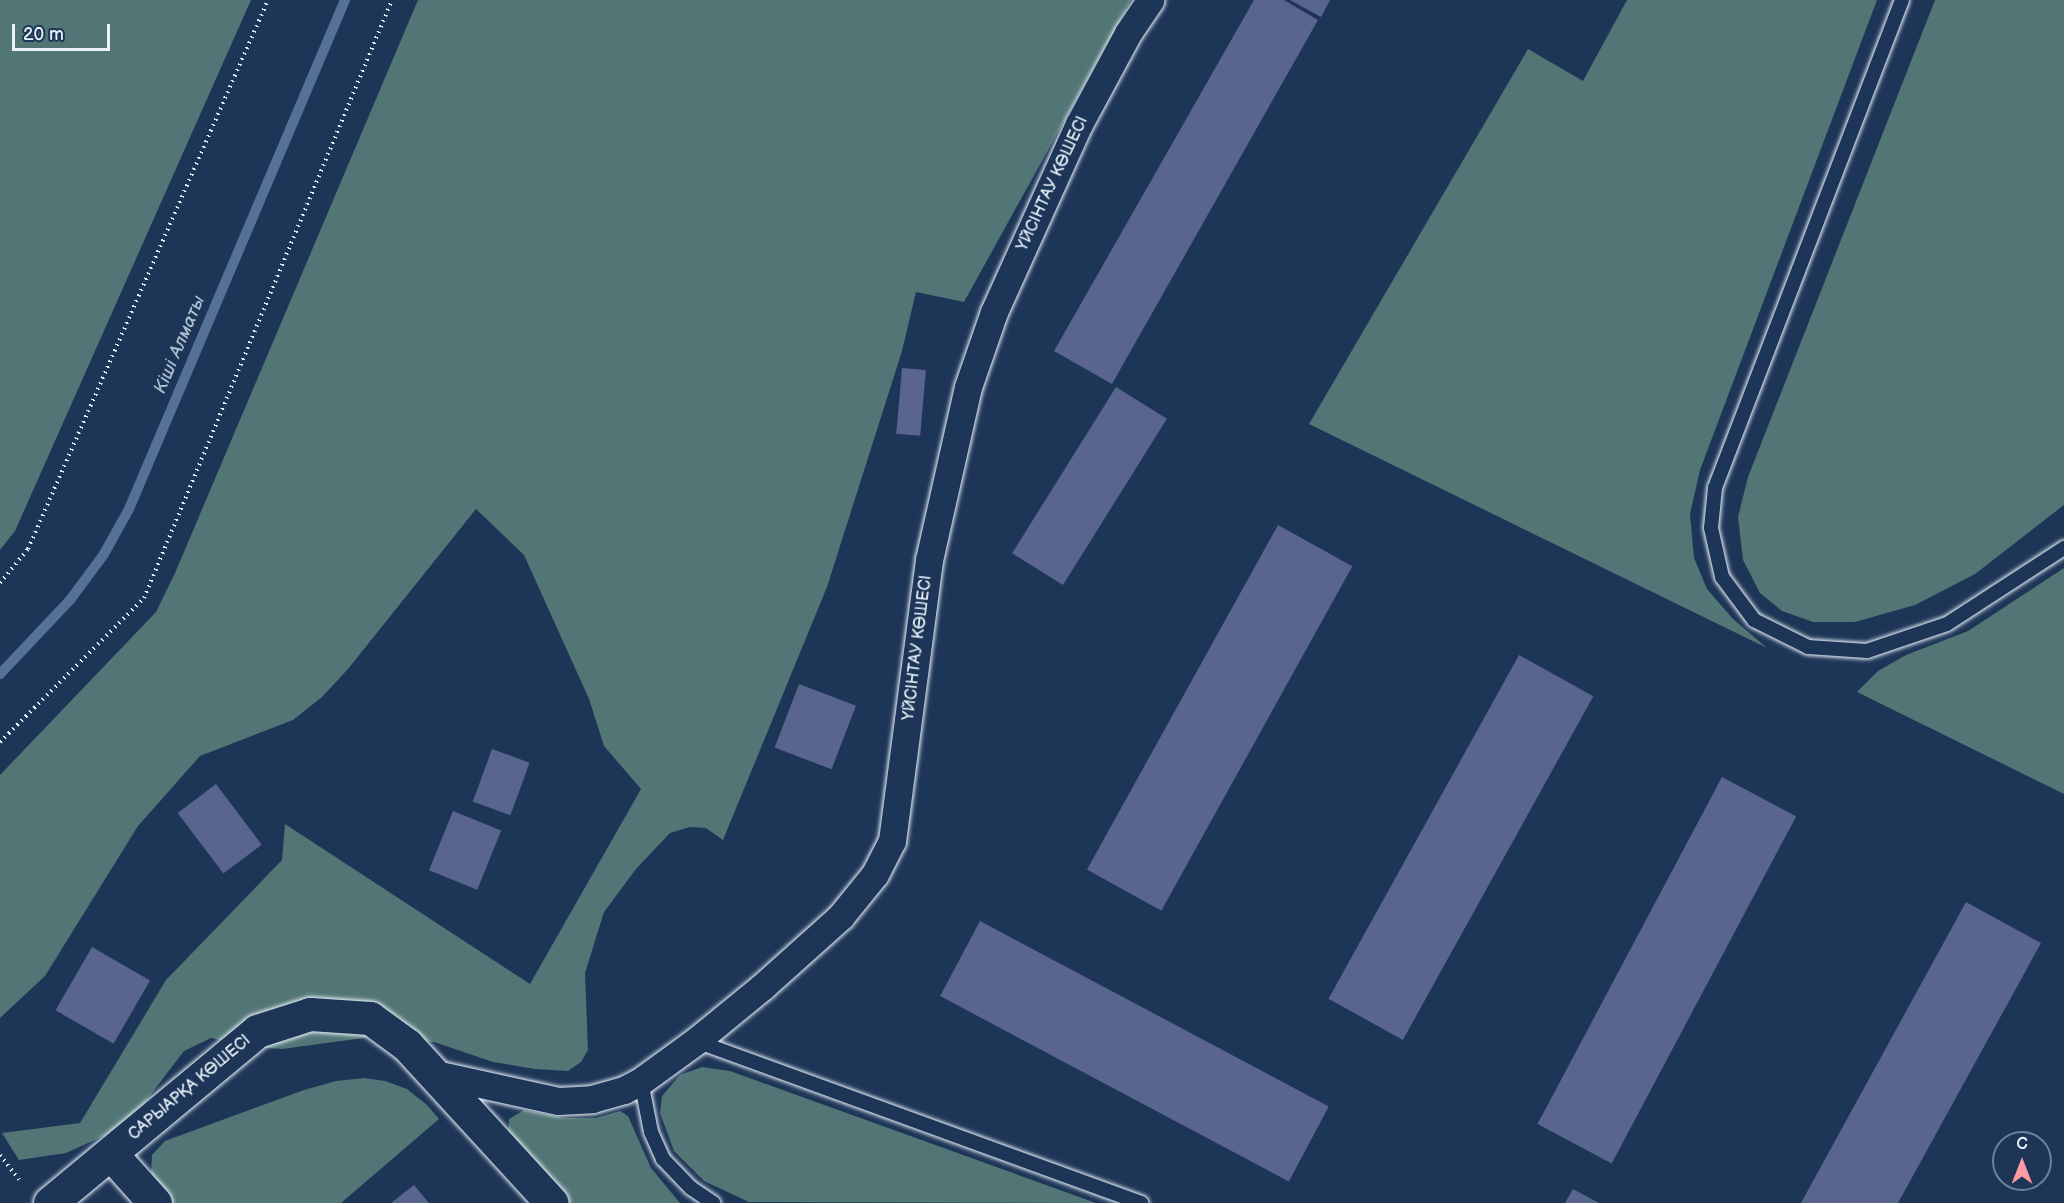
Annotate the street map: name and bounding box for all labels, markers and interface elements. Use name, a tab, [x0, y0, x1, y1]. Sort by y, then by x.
scale bar	[15, 12, 112, 50]
text: 20 m	[23, 24, 64, 45]
street label: ҮЙСІНТАУ КӨШЕСІ	[1013, 114, 1093, 254]
water label: Кіші Алматы	[150, 293, 210, 397]
street label: ҮЙСІНТАУ КӨШЕСІ	[900, 574, 936, 722]
street label: САРЫАРҚА КӨШЕСІ	[125, 1031, 255, 1145]
north arrow	[1992, 1131, 2052, 1191]
text: С	[2016, 1135, 2028, 1154]

